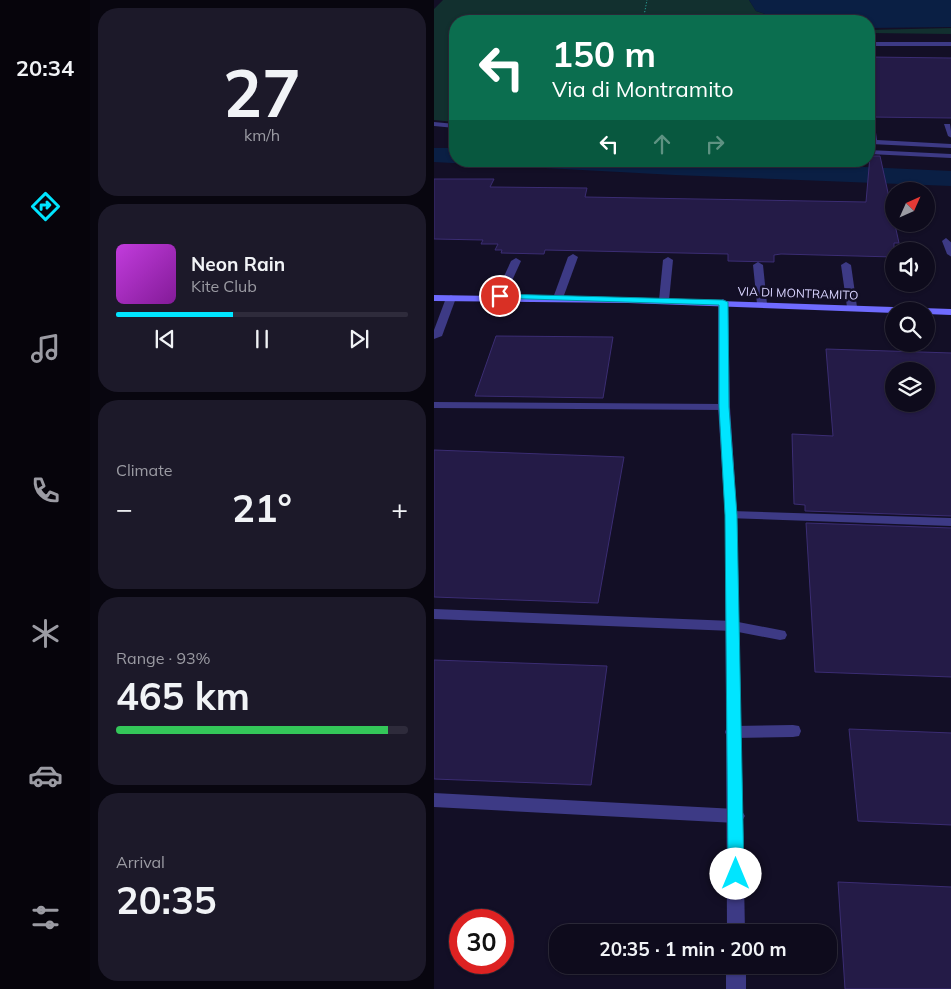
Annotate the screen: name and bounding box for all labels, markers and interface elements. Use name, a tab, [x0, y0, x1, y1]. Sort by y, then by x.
text: 150 m	[552, 32, 656, 76]
icon: left	[469, 35, 534, 100]
text: 27	[223, 52, 301, 133]
text: 20:34	[16, 54, 74, 82]
text: Via di Montramito	[552, 75, 734, 103]
text: km/h	[244, 125, 280, 145]
icon: left	[595, 130, 623, 158]
icon: ahead	[648, 130, 676, 158]
icon: right	[701, 130, 729, 158]
north arrow	[885, 182, 935, 232]
map controls	[885, 182, 935, 412]
icon: directions	[28, 189, 63, 224]
button: sound	[885, 242, 935, 292]
text: Neon Rain	[191, 252, 285, 276]
pin	[479, 275, 521, 317]
text: Kite Club	[191, 276, 257, 296]
icon: arrive	[486, 282, 514, 310]
street label: VIA DI MONTRAMITO	[737, 283, 859, 303]
button: search	[885, 302, 935, 352]
icon: previous	[151, 325, 179, 353]
icon: pause	[248, 325, 276, 353]
icon: next	[345, 325, 373, 353]
icon: music	[28, 331, 63, 366]
button: layers	[885, 362, 935, 412]
text: Climate	[116, 460, 172, 480]
icon: phone	[28, 473, 63, 508]
text: 21°	[232, 484, 292, 532]
text: −	[116, 491, 133, 526]
text: +	[391, 491, 408, 526]
icon: climate	[28, 616, 63, 651]
text: Range · 93%	[116, 648, 211, 668]
text: 465 km	[116, 672, 250, 720]
icon: car	[28, 758, 63, 793]
position arrow	[709, 847, 761, 899]
text: Arrival	[116, 852, 165, 872]
text: 20:35	[116, 876, 217, 924]
icon: filters	[28, 900, 63, 935]
speed limit sign: 30	[449, 909, 514, 974]
text: 20:35 · 1 min · 200 m	[599, 937, 787, 961]

